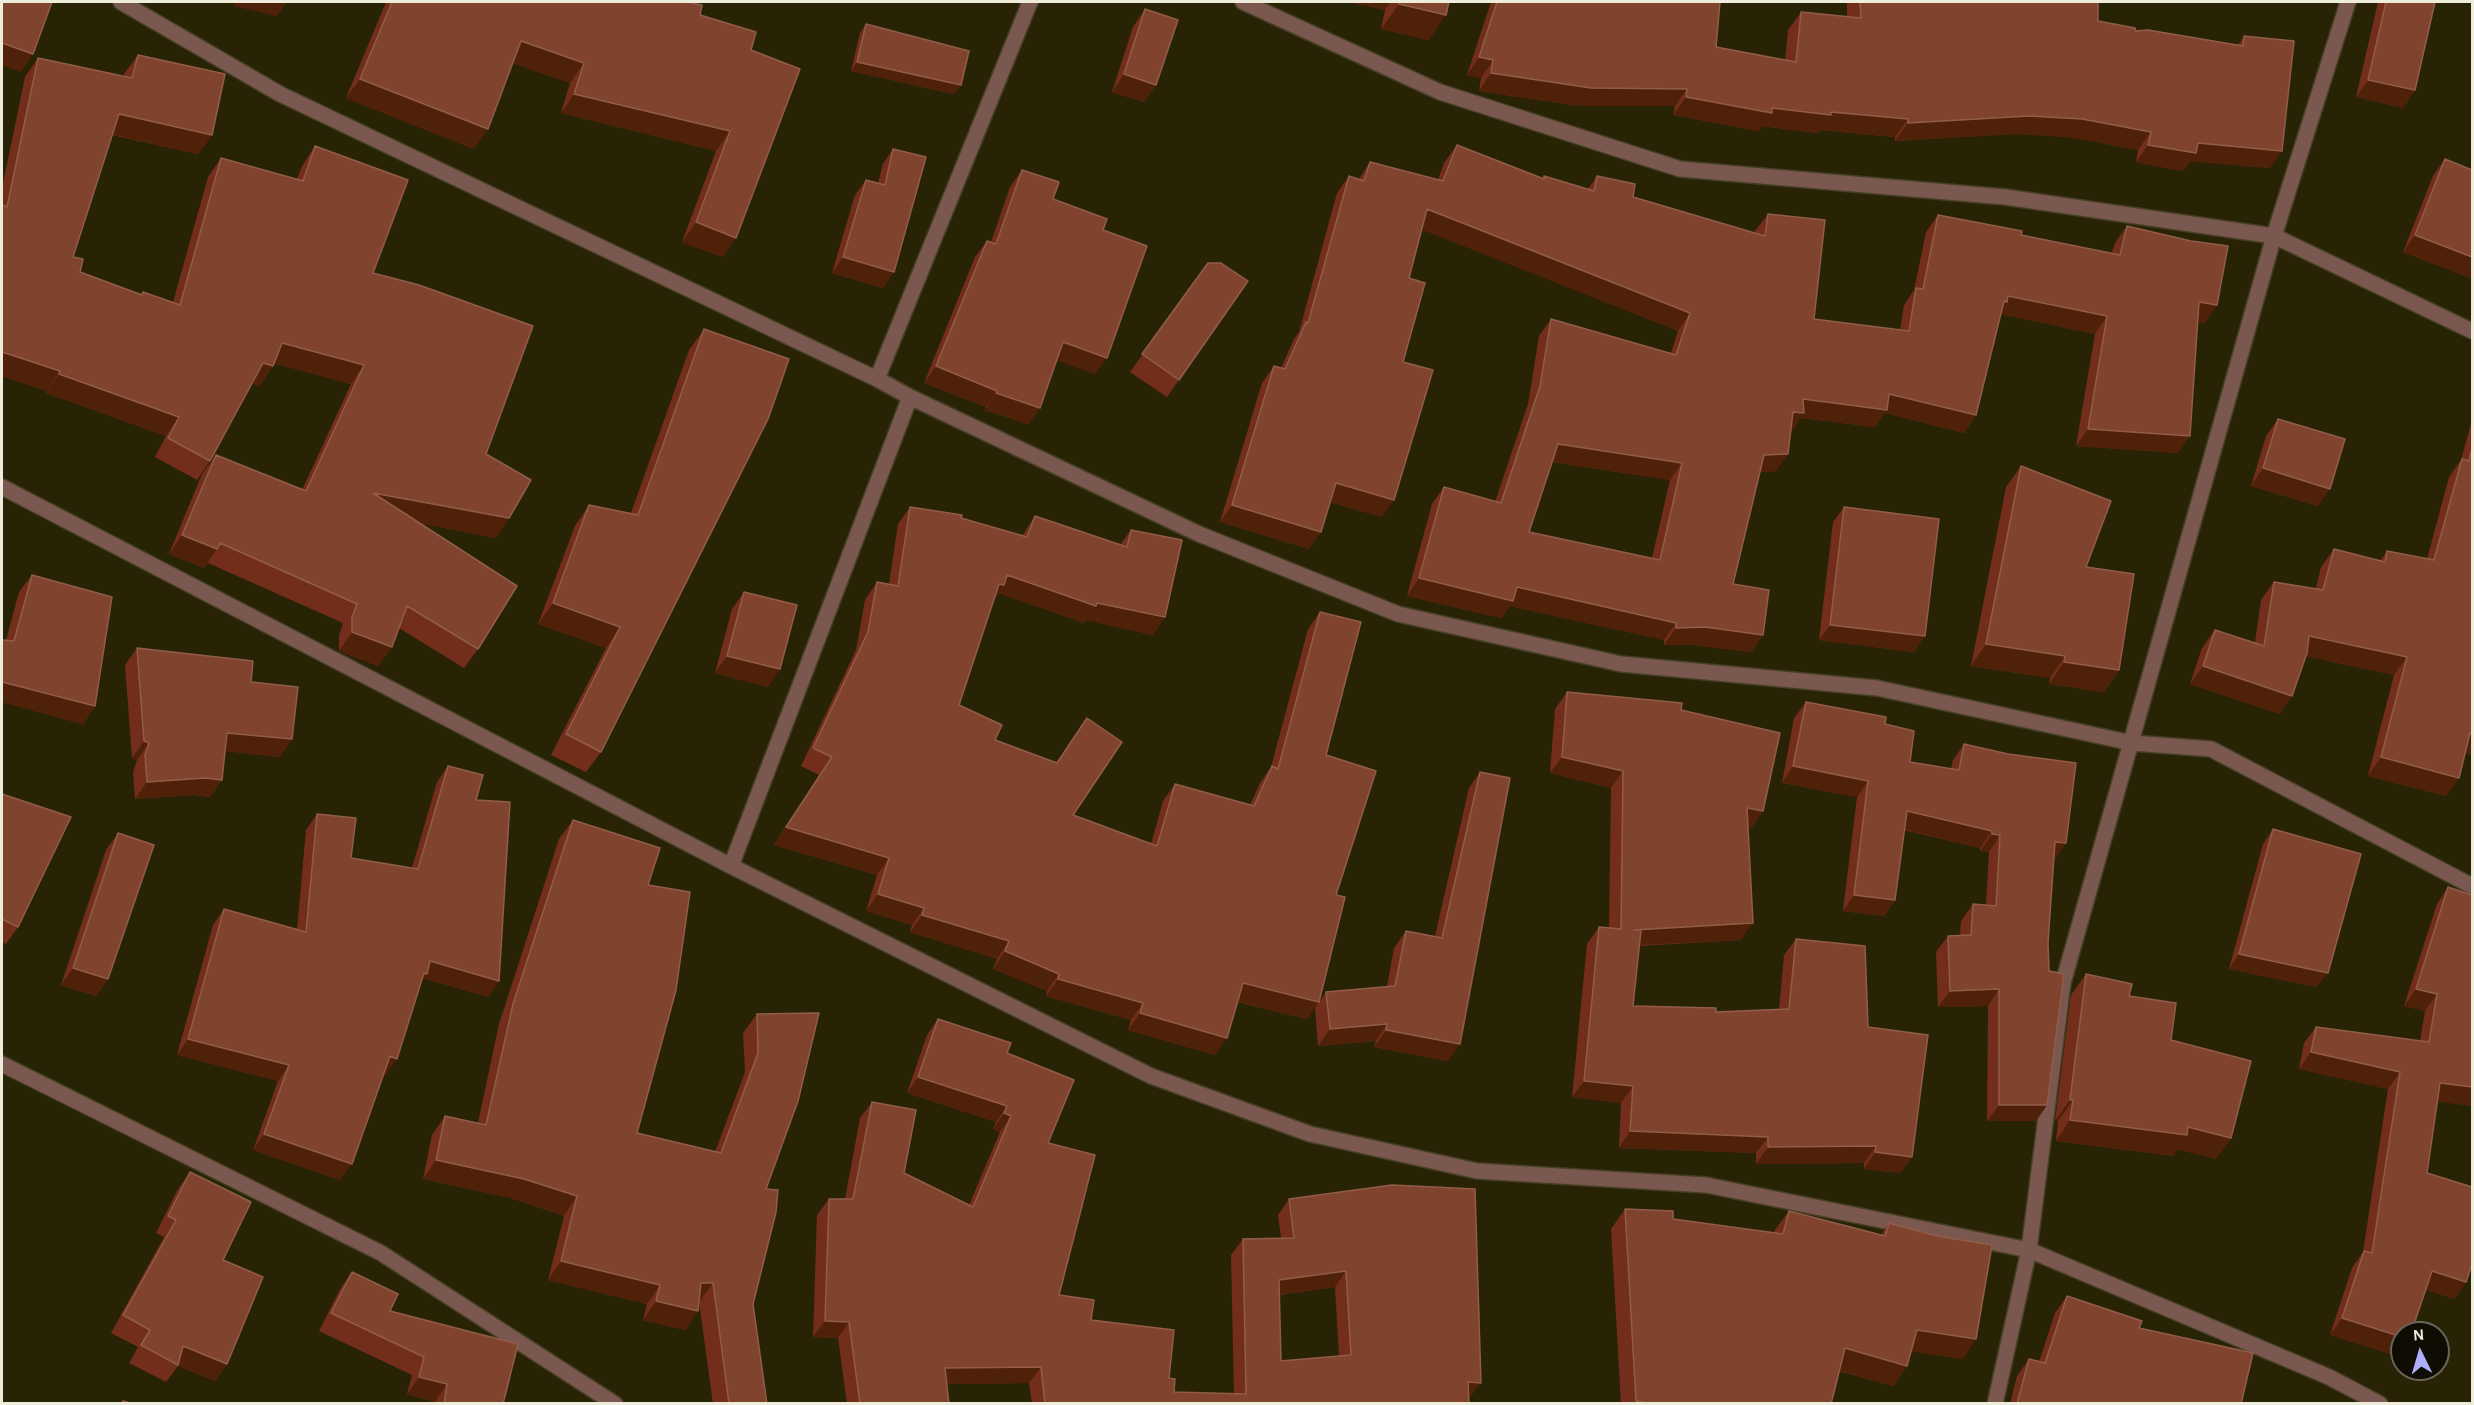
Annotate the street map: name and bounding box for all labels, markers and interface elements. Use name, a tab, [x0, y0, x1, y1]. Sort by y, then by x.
north arrow	[2390, 1321, 2450, 1381]
text: N	[2412, 1327, 2425, 1344]

